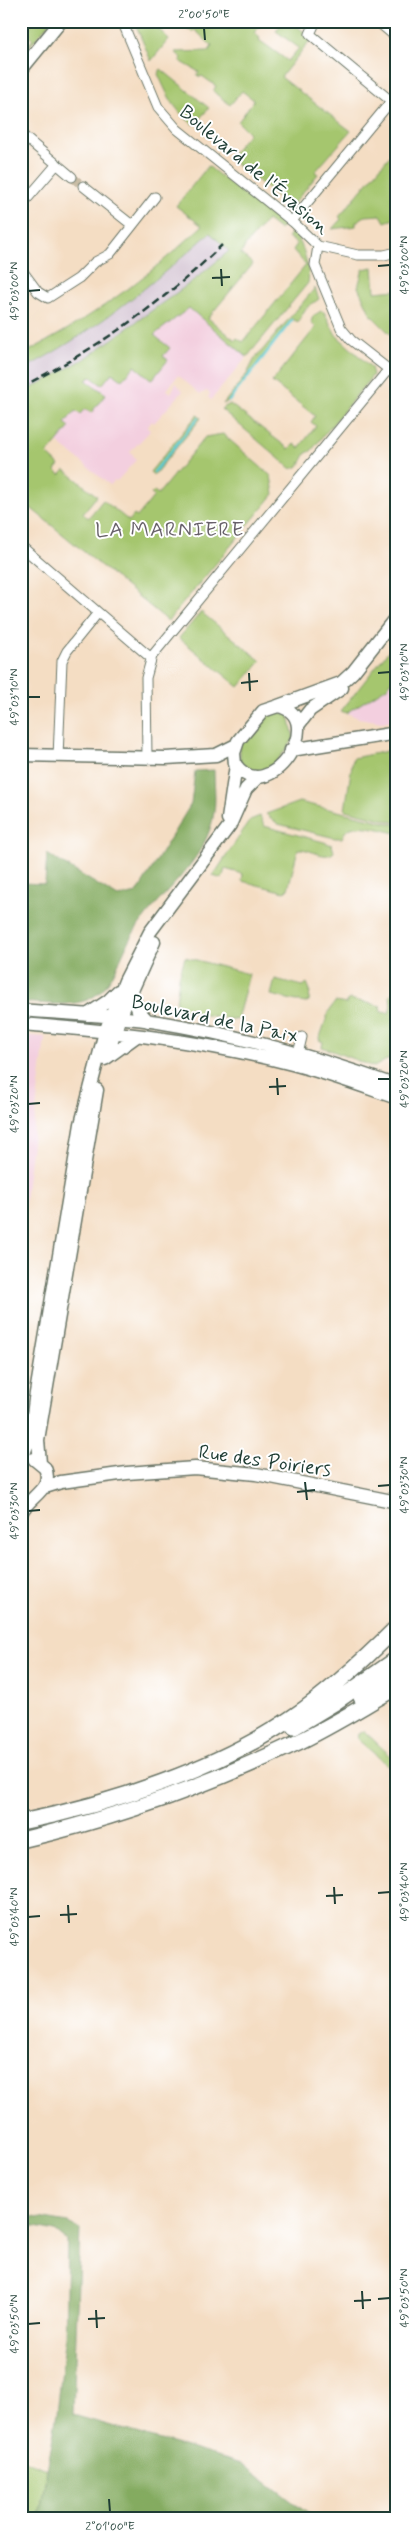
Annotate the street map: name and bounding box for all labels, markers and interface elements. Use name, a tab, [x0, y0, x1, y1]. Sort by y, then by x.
text: 2°00'50"E	[178, 7, 230, 23]
street label: Boulevard de l'Évasion	[173, 99, 335, 241]
text: 49°03'00"N	[397, 236, 413, 294]
text: 49°03'00"N	[7, 262, 23, 320]
district label: LA MARNIERE	[95, 516, 245, 544]
text: 49°03'10"N	[397, 643, 413, 701]
text: 49°03'10"N	[7, 668, 23, 726]
street label: Boulevard de la Paix	[129, 989, 300, 1050]
text: 49°03'20"N	[397, 1050, 413, 1108]
text: 49°03'20"N	[7, 1075, 23, 1133]
street label: Rue des Poiriers	[197, 1439, 333, 1484]
text: 49°03'30"N	[397, 1456, 413, 1514]
text: 49°03'30"N	[7, 1482, 23, 1540]
text: 49°03'40"N	[397, 1863, 413, 1921]
text: 49°03'40"N	[7, 1888, 23, 1946]
text: 49°03'50"N	[397, 2269, 413, 2327]
text: 49°03'50"N	[7, 2295, 23, 2353]
text: 2°01'00"E	[85, 2519, 135, 2535]

